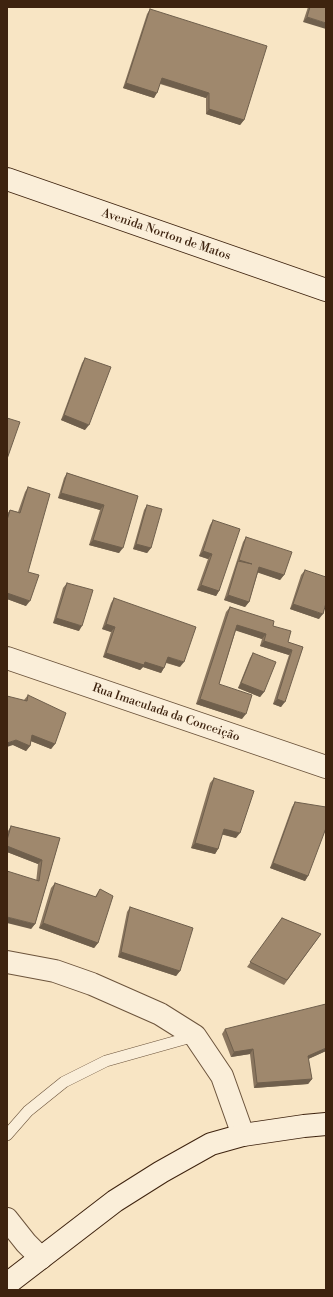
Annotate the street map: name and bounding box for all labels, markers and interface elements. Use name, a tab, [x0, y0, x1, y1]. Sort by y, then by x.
street label: Avenida Norton de Matos	[100, 206, 232, 264]
street label: Rua Imaculada da Conceição	[90, 681, 242, 745]

